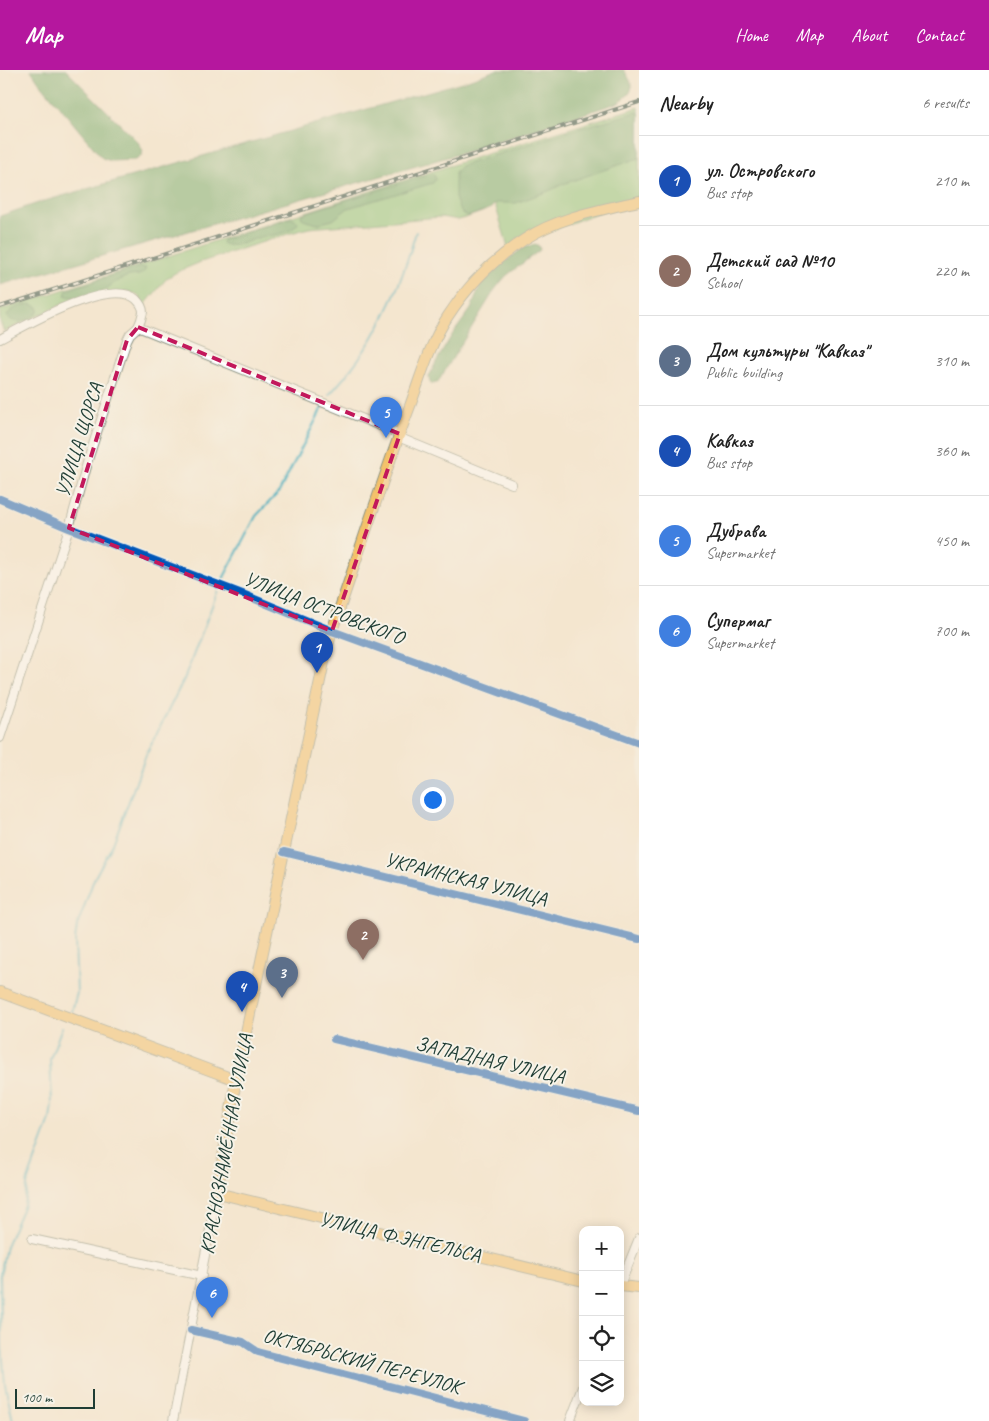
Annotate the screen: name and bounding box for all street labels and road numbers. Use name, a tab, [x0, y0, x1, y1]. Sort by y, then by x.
street label: УЛИЦА ЩОРСА	[50, 379, 108, 500]
street label: УЛИЦА ОСТРОВСКОГО	[241, 566, 409, 651]
street label: УКРАИНСКАЯ УЛИЦА	[382, 847, 551, 911]
street label: КРАСНОЗНАМЁННАЯ УЛИЦА	[194, 1031, 258, 1256]
street label: ЗАПАДНАЯ УЛИЦА	[413, 1031, 568, 1090]
street label: УЛИЦА Ф.ЭНГЕЛЬСА	[317, 1206, 484, 1268]
street label: ОКТЯБРЬСКИЙ ПЕРЕУЛОК	[260, 1323, 467, 1400]

